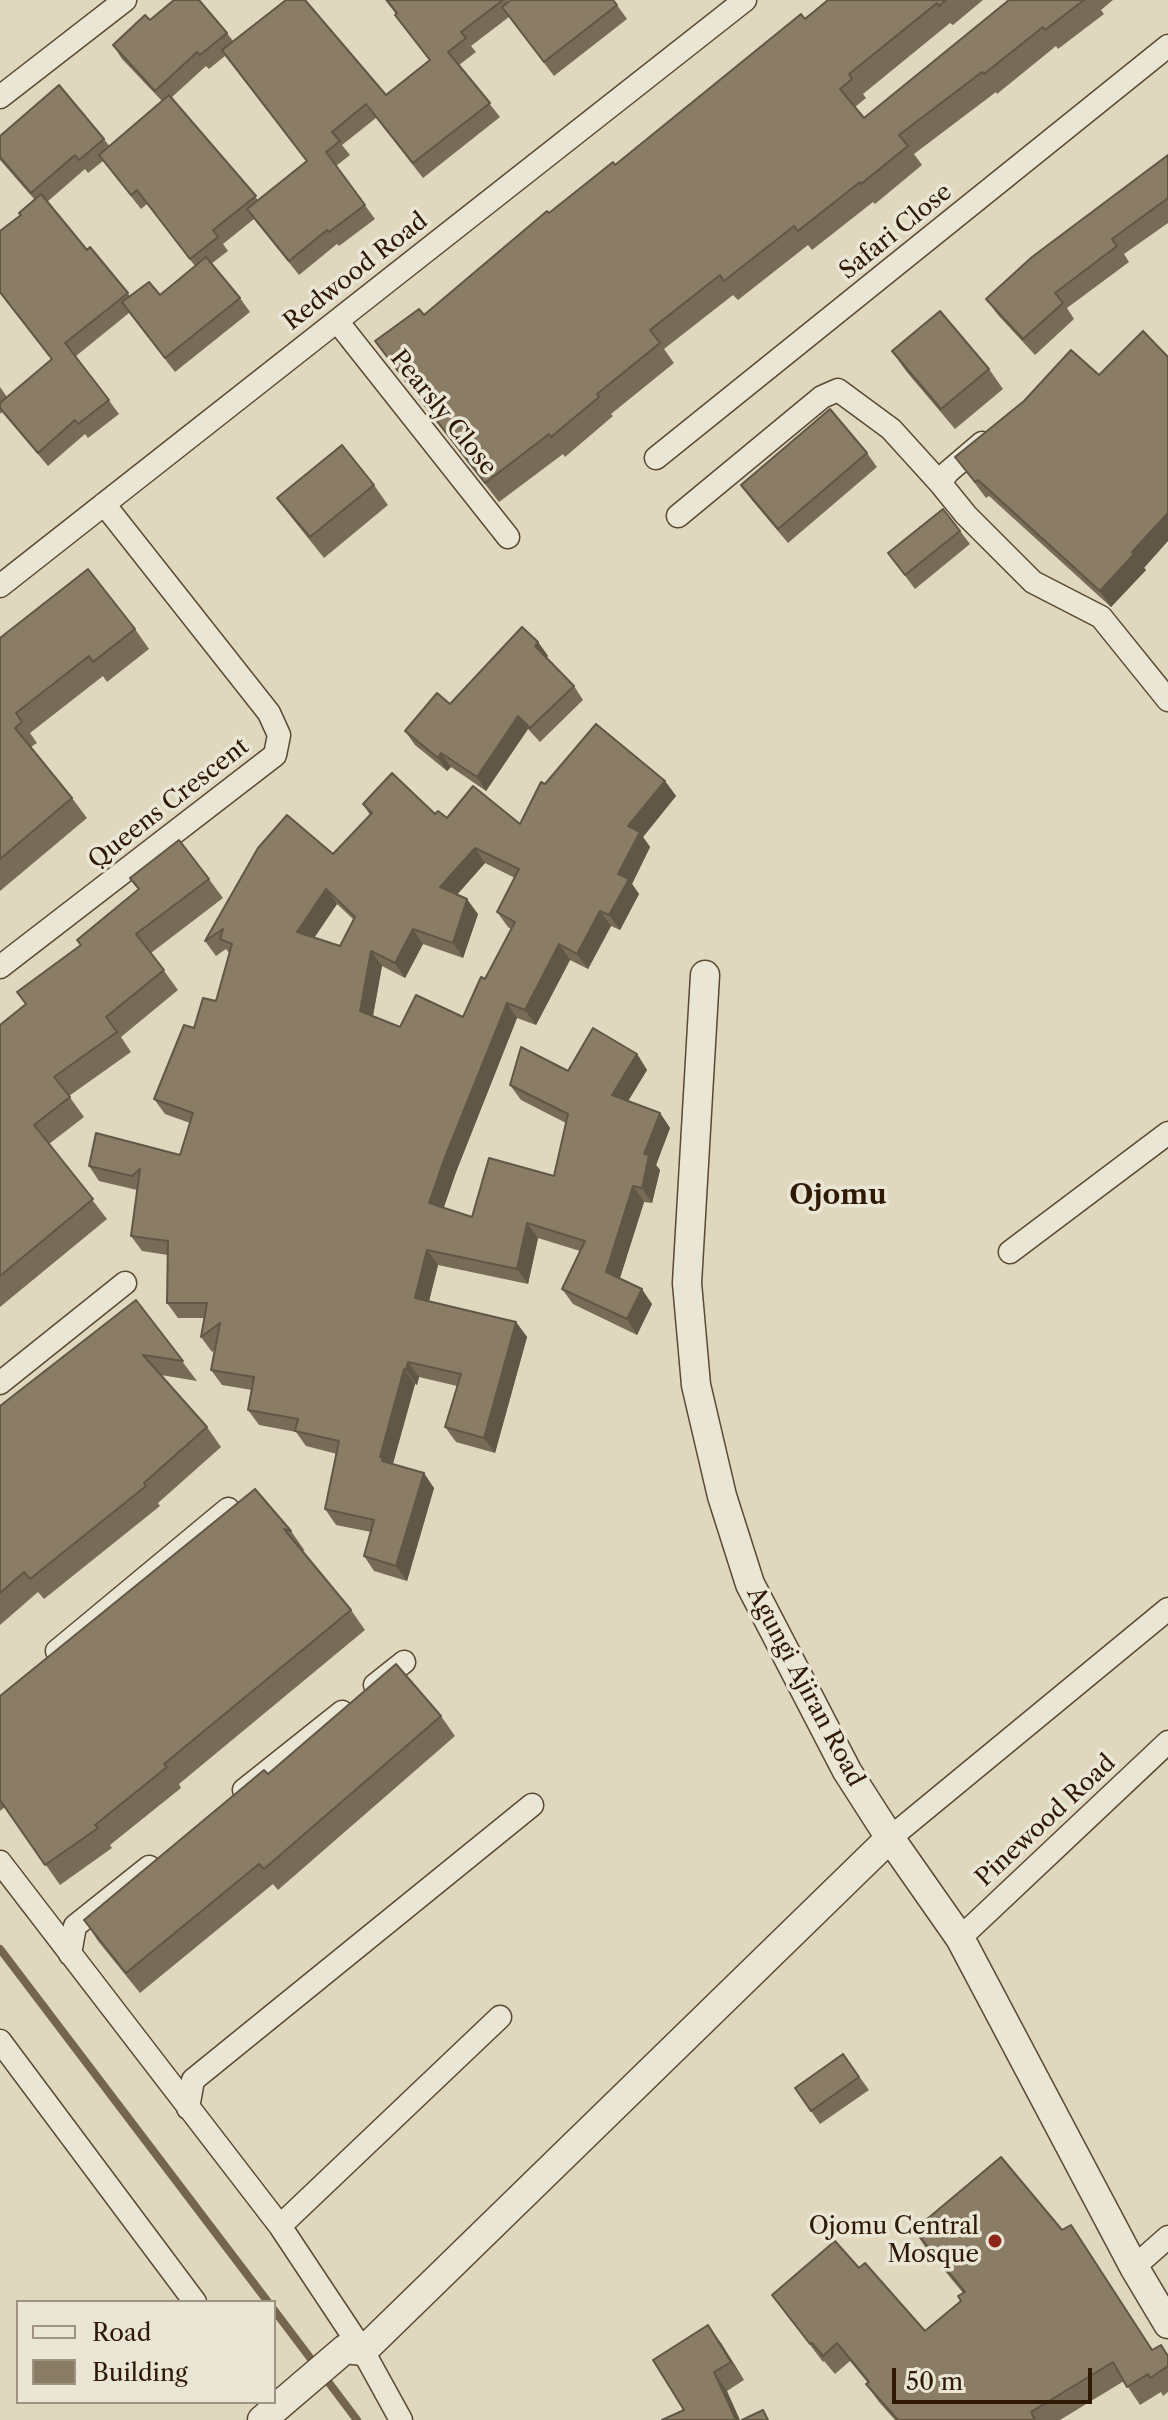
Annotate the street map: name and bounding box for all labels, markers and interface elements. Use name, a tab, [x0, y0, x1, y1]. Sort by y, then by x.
street label: Safari Close	[834, 178, 958, 286]
street label: Redwood Road	[278, 207, 434, 337]
street label: Pearsly Close	[384, 345, 502, 481]
street label: Queens Crescent	[83, 733, 255, 875]
district label: Ojomu	[789, 1179, 887, 1213]
street label: Agungi Ajiran Road	[740, 1582, 870, 1792]
street label: Pinewood Road	[970, 1749, 1122, 1893]
place label: Ojomu Central Mosque	[809, 2213, 979, 2269]
marker: Ojomu Central Mosque	[986, 2232, 1004, 2250]
legend	[16, 2300, 276, 2404]
text: Road	[92, 2318, 151, 2347]
scale bar	[896, 2352, 1096, 2402]
text: Building	[92, 2358, 188, 2387]
text: 50 m	[906, 2367, 963, 2396]

